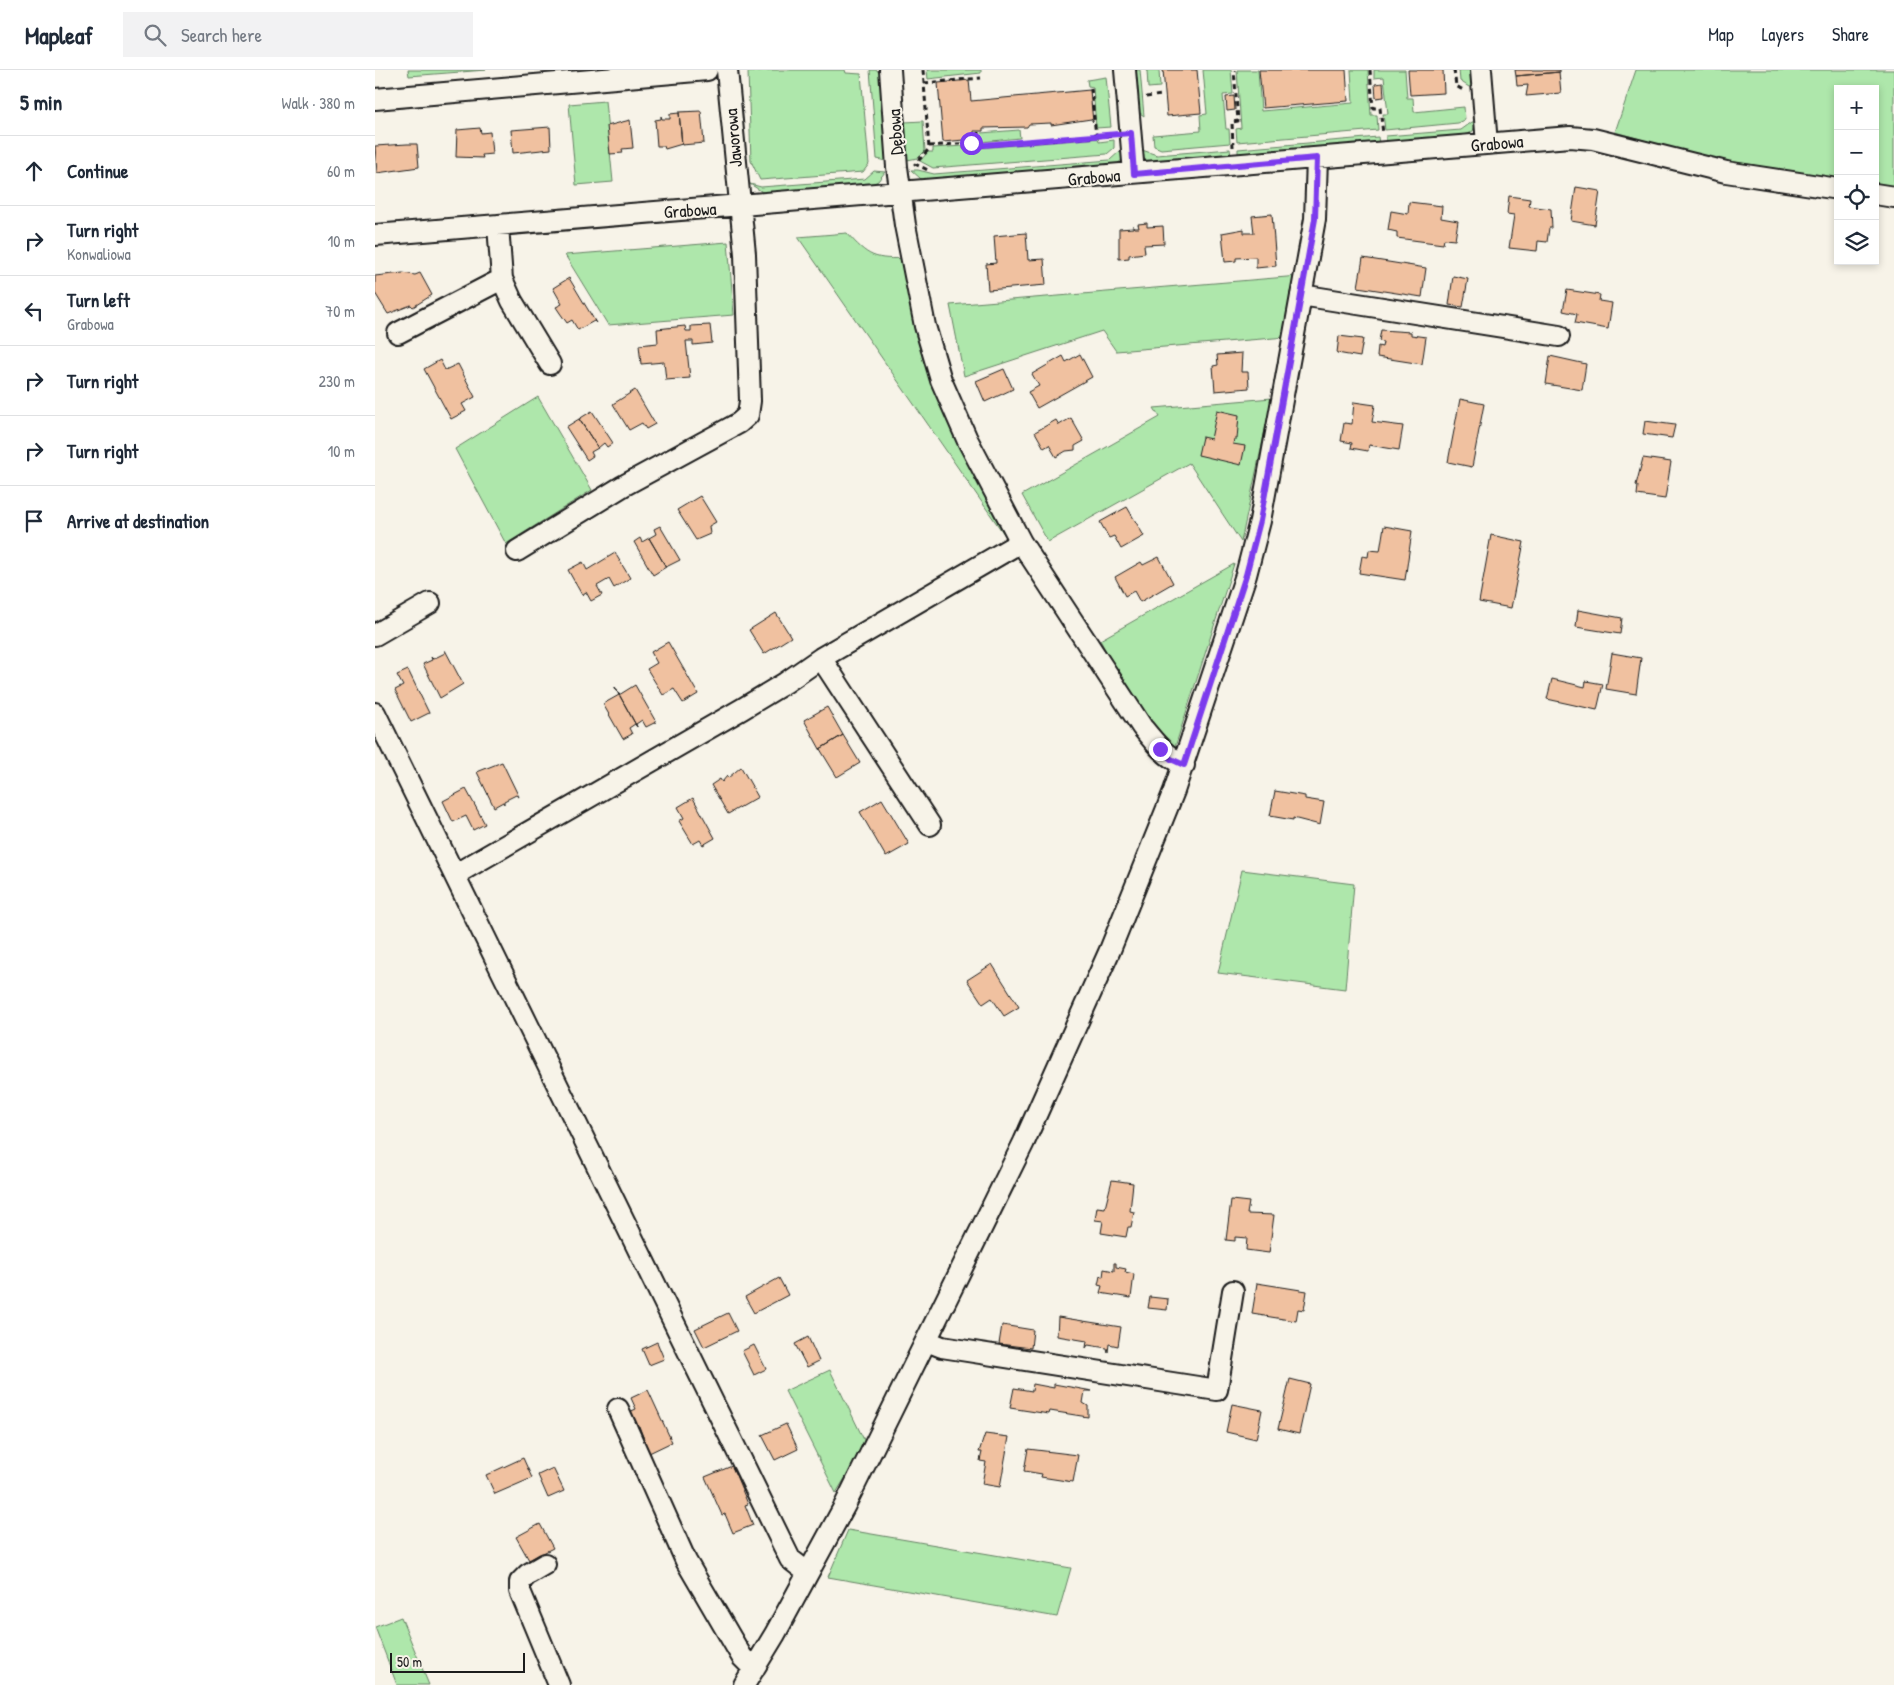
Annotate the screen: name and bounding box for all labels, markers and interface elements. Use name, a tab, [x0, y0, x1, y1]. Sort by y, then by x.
search box	[123, 12, 473, 57]
text: Mapleaf	[25, 19, 93, 51]
icon: search	[141, 21, 169, 49]
text: Search here	[181, 22, 262, 48]
text: Map	[1708, 22, 1734, 47]
text: Layers	[1762, 22, 1804, 47]
text: Share	[1832, 22, 1869, 47]
map controls	[1834, 85, 1879, 265]
button: +	[1834, 85, 1879, 130]
text: 5 min	[20, 88, 62, 117]
text: Walk · 380 m	[282, 92, 355, 114]
street label: Jaworowa	[718, 108, 748, 168]
street label: Dębowa	[881, 108, 909, 156]
street label: Grabowa	[1470, 128, 1524, 158]
button: −	[1834, 130, 1879, 175]
route start	[960, 132, 983, 155]
icon: ahead	[20, 157, 48, 185]
text: Continue	[67, 158, 128, 184]
text: 60 m	[327, 160, 355, 182]
street label: Grabowa	[1067, 162, 1121, 192]
button: locate	[1834, 175, 1879, 220]
street label: Grabowa	[663, 196, 717, 224]
text: Turn right	[67, 217, 138, 243]
button: layers	[1834, 220, 1879, 265]
icon: right	[20, 227, 48, 255]
text: 10 m	[327, 230, 355, 252]
text: Konwaliowa	[67, 243, 131, 265]
text: Turn left	[67, 287, 130, 313]
icon: left	[20, 297, 48, 325]
text: 70 m	[325, 300, 355, 322]
text: Grabowa	[67, 313, 114, 335]
icon: right	[20, 367, 48, 395]
text: Turn right	[67, 368, 138, 394]
text: 230 m	[319, 370, 355, 392]
icon: right	[20, 437, 48, 465]
text: Turn right	[67, 438, 138, 464]
text: 10 m	[327, 440, 355, 462]
icon: arrive	[20, 507, 48, 535]
text: Arrive at destination	[67, 508, 209, 534]
route end	[1149, 738, 1172, 761]
scale bar	[390, 1650, 525, 1673]
text: 50 m	[397, 1652, 422, 1671]

